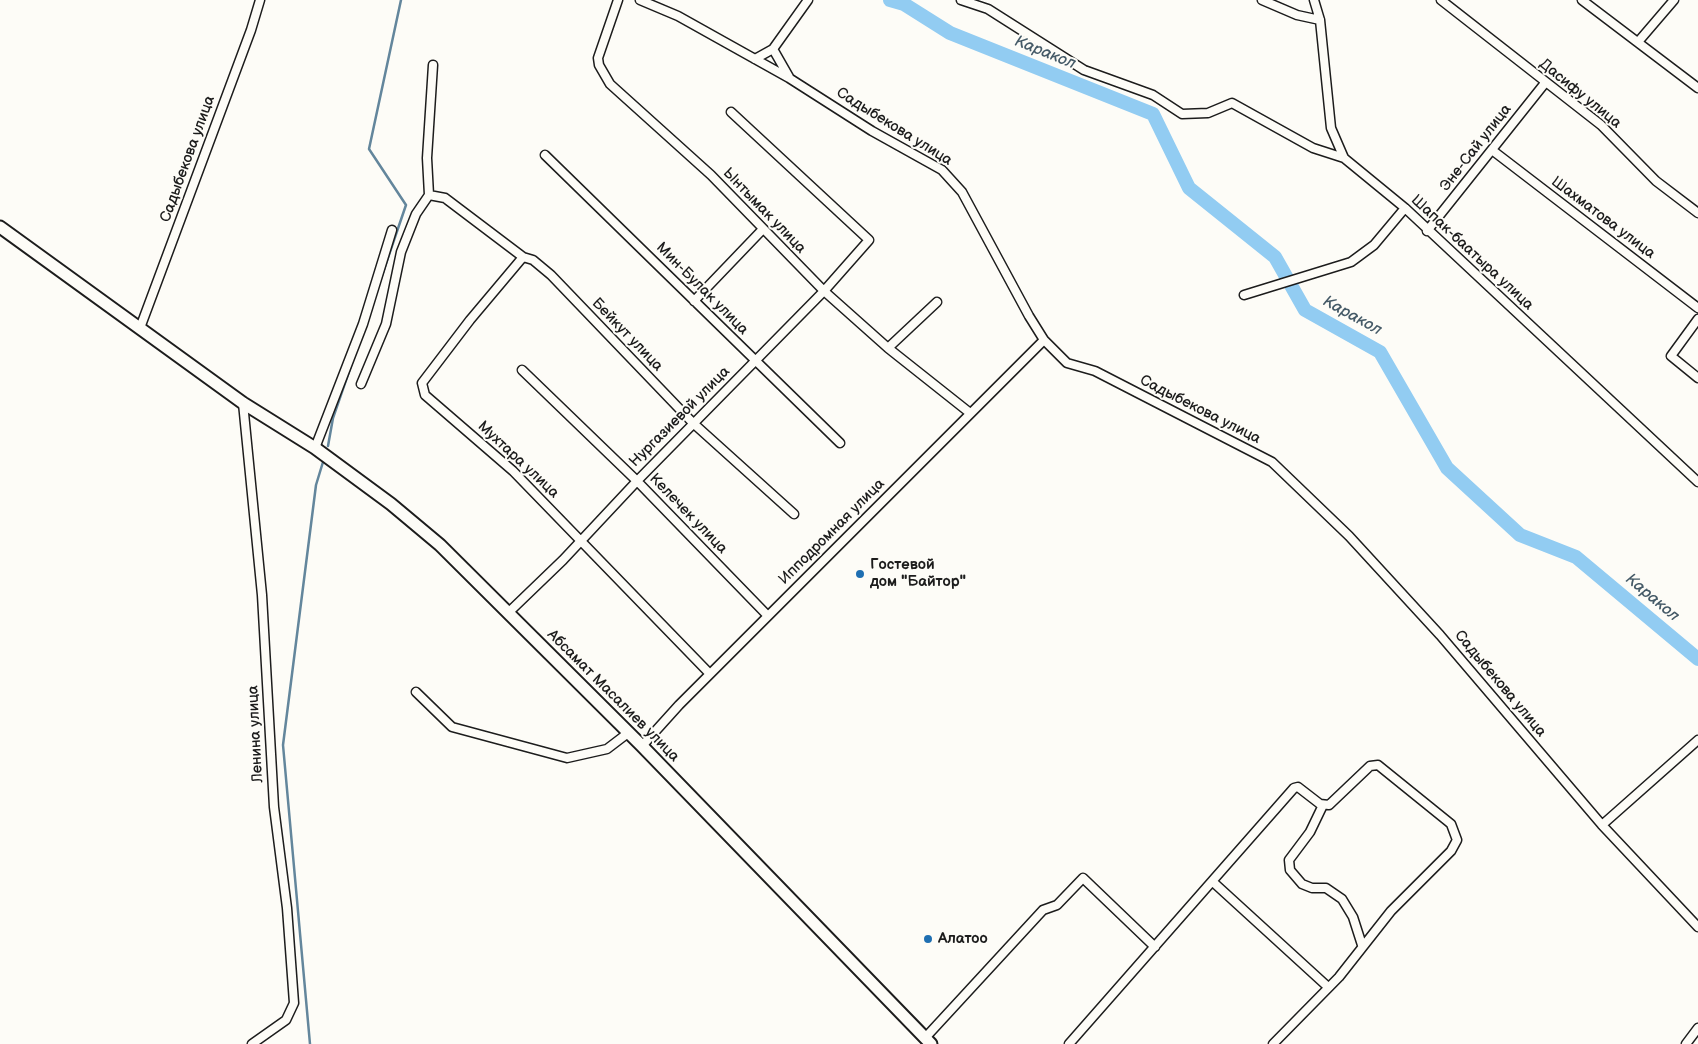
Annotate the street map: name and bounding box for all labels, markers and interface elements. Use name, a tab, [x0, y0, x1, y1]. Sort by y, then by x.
water label: Каракол	[1012, 32, 1078, 74]
street label: Дасифу улица	[1535, 55, 1625, 133]
street label: Садыбекова улица	[833, 84, 955, 170]
street label: Садыбекова улица	[157, 93, 219, 225]
street label: Эне-Сай улица	[1436, 101, 1516, 195]
street label: Ынтымак улица	[719, 164, 809, 258]
street label: Шахматова улица	[1547, 173, 1659, 263]
street label: Шапак-баатыра улица	[1407, 192, 1537, 314]
street label: Мин-Булак улица	[652, 239, 752, 339]
water label: Каракол	[1319, 292, 1385, 340]
street label: Бейкут улица	[588, 295, 666, 375]
street label: Нургазиевой улица	[626, 363, 734, 471]
street label: Садыбекова улица	[1137, 372, 1263, 448]
street label: Мухтара улица	[474, 418, 562, 502]
street label: Келечек улица	[645, 470, 731, 558]
street label: Ипподромная улица	[775, 475, 889, 589]
place label: Гостевой дом "Байтор"	[870, 556, 966, 591]
marker: Гостевой дом "Байтор"	[854, 568, 866, 580]
water label: Каракол	[1621, 570, 1683, 626]
street label: Абсамат Масалиев улица	[543, 626, 683, 766]
street label: Садыбекова улица	[1450, 627, 1550, 741]
street label: Ленина улица	[244, 685, 268, 783]
place label: Алатоо	[938, 930, 988, 948]
marker: Алатоо	[922, 933, 934, 945]

